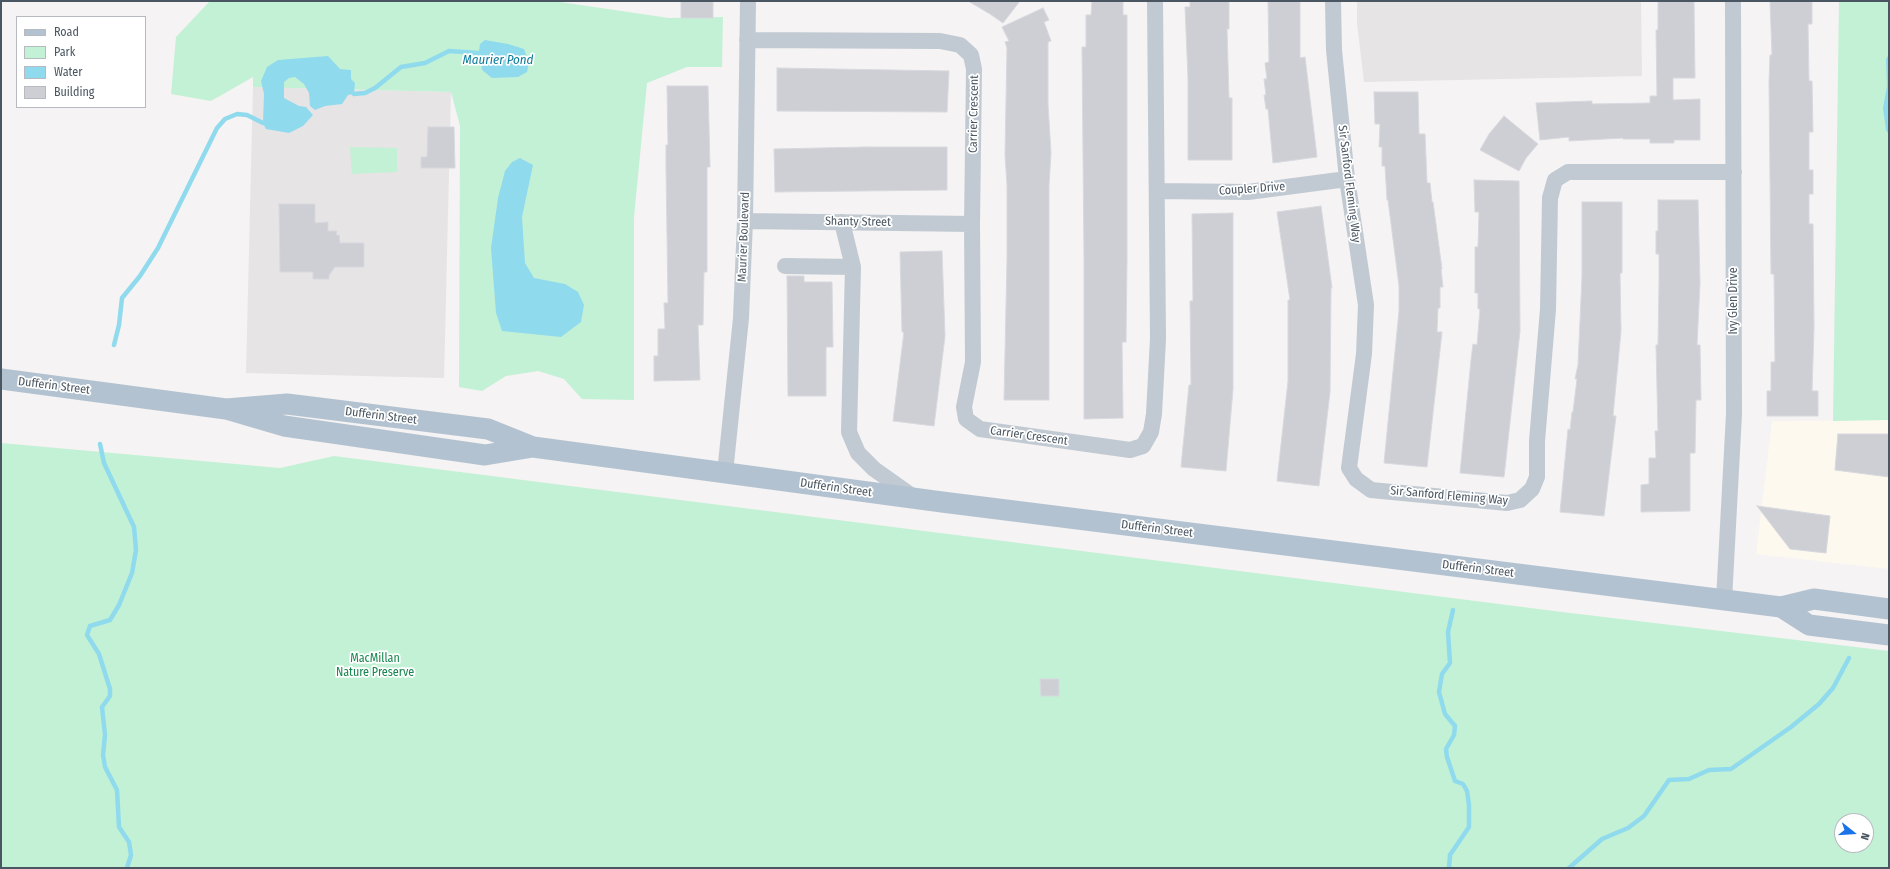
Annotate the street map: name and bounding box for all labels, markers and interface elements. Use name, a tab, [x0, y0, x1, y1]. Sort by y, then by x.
legend	[16, 16, 146, 108]
text: Road	[54, 25, 79, 39]
text: Park	[54, 45, 75, 59]
water label: Maurier Pond	[463, 52, 533, 68]
text: Water	[54, 65, 82, 79]
street label: Carrier Crescent	[966, 75, 982, 153]
text: Building	[54, 85, 94, 99]
street label: Sir Sanford Fleming Way	[1335, 125, 1363, 243]
street label: Coupler Drive	[1218, 180, 1286, 198]
street label: Maurier Boulevard	[735, 192, 753, 282]
street label: Shanty Street	[825, 214, 891, 230]
street label: Ivy Glen Drive	[1727, 267, 1741, 335]
street label: Dufferin Street	[17, 374, 91, 398]
street label: Dufferin Street	[344, 404, 418, 428]
street label: Carrier Crescent	[989, 423, 1069, 449]
street label: Dufferin Street	[799, 476, 873, 500]
street label: Sir Sanford Fleming Way	[1390, 484, 1508, 508]
street label: Dufferin Street	[1120, 517, 1194, 541]
street label: Dufferin Street	[1441, 557, 1515, 581]
park label: MacMillan Nature Preserve	[336, 652, 414, 680]
north arrow	[1834, 813, 1874, 853]
text: N	[1858, 831, 1872, 841]

